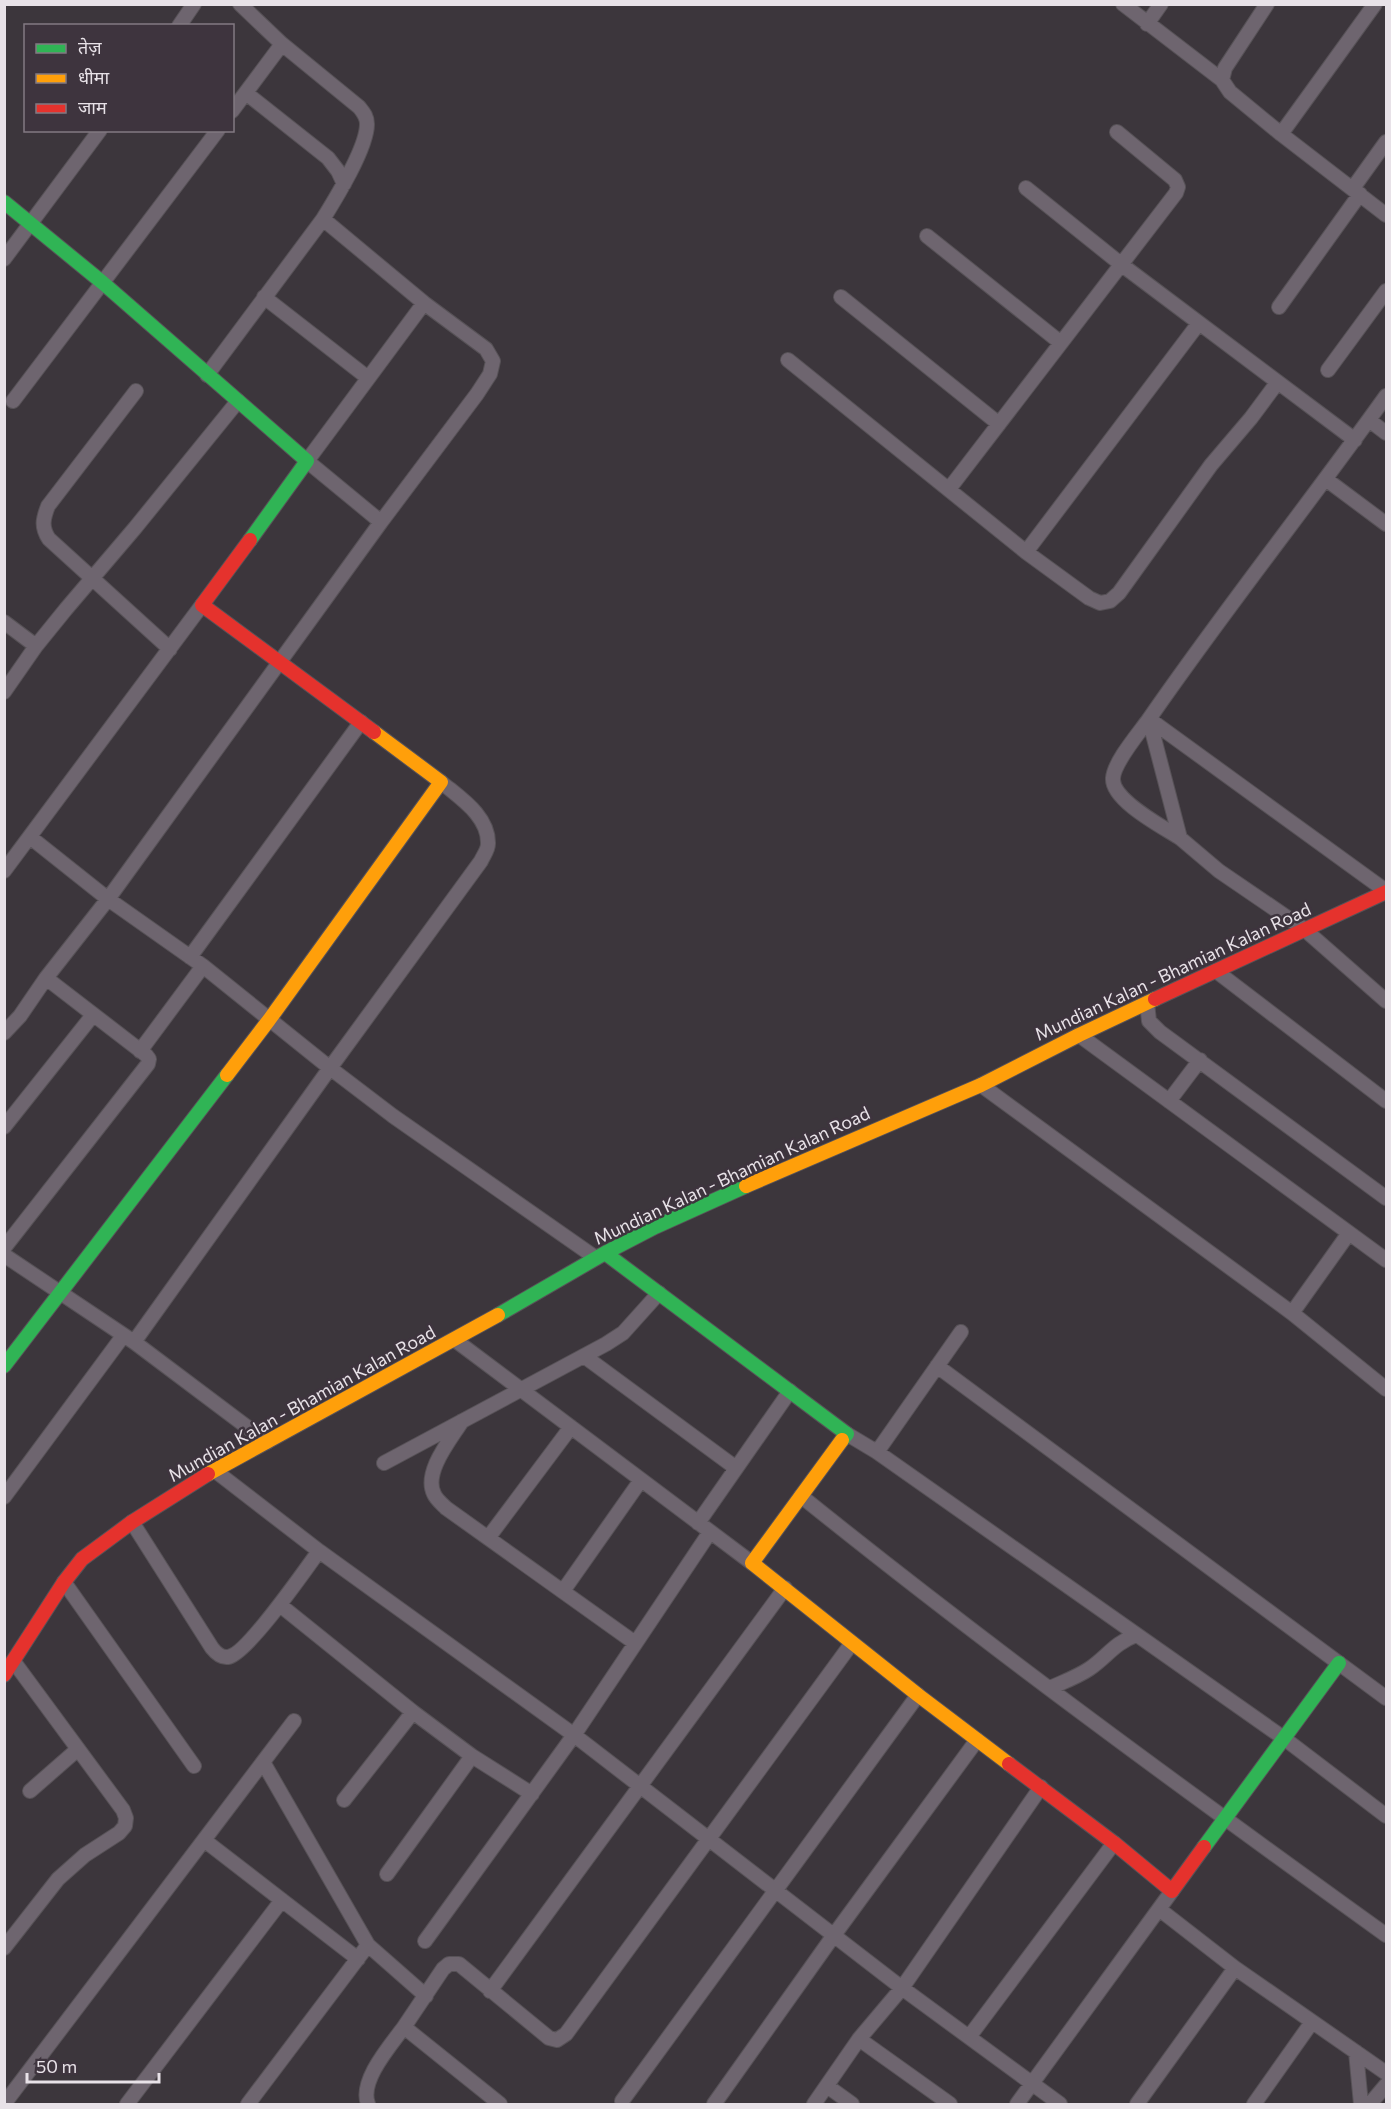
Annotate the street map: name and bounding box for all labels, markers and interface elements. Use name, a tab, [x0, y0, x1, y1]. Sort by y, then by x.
legend	[24, 24, 234, 132]
text: तेज़	[78, 36, 102, 58]
text: धीमा	[78, 66, 109, 88]
text: जाम	[78, 96, 108, 118]
street label: Mundian Kalan - Bhamian Kalan Road	[1031, 897, 1314, 1045]
street label: Mundian Kalan - Bhamian Kalan Road	[590, 1101, 873, 1249]
street label: Mundian Kalan - Bhamian Kalan Road	[164, 1320, 439, 1486]
scale bar	[27, 2046, 159, 2084]
text: 50 m	[36, 2055, 77, 2077]

